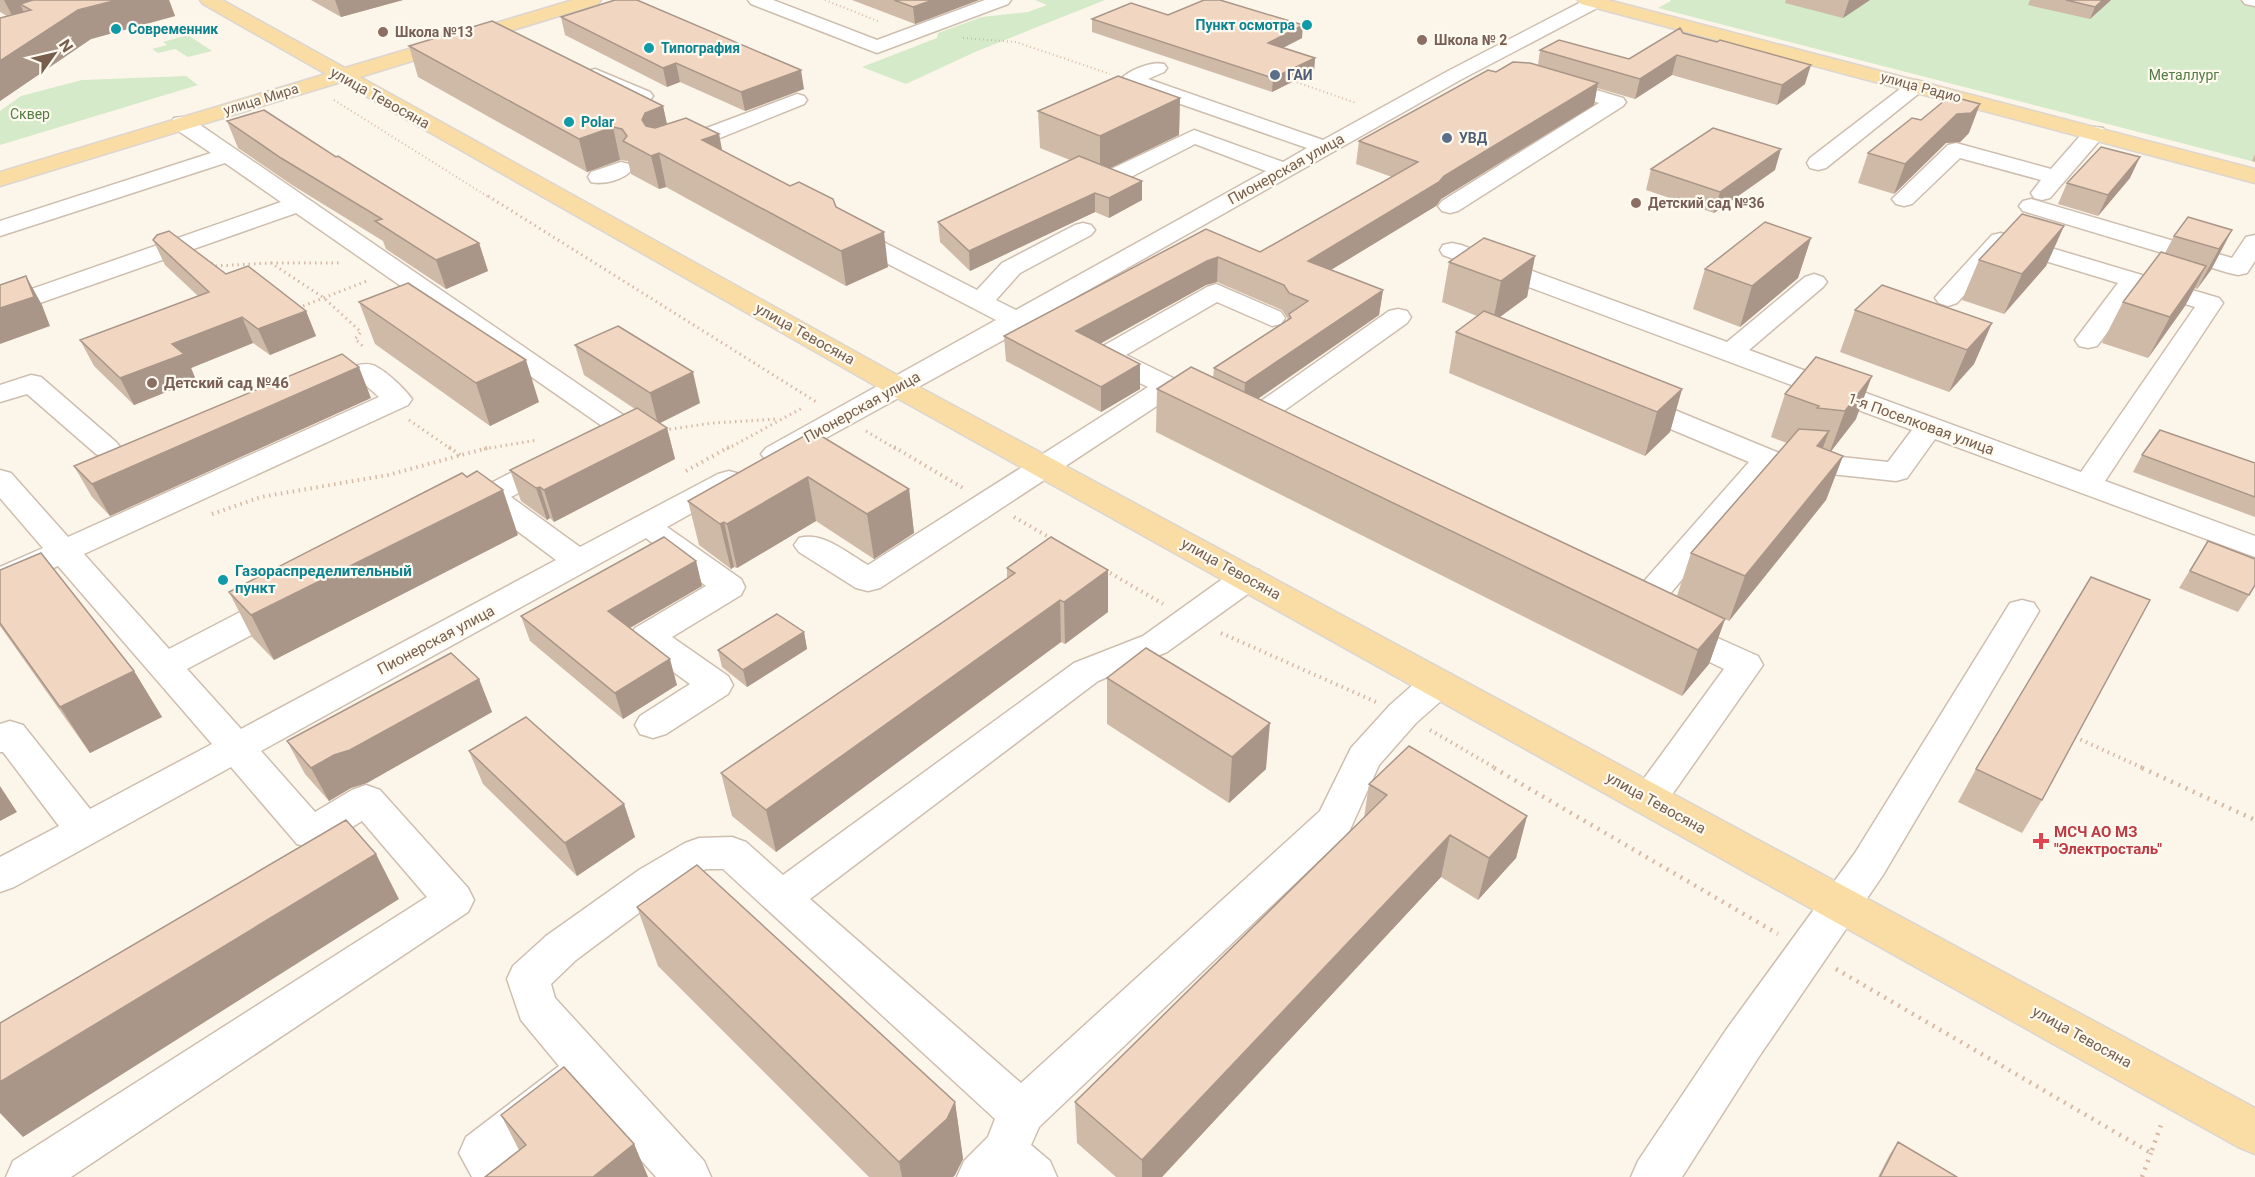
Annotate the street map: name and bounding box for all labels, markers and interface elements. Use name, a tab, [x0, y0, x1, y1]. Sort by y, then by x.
place label: Пункт осмотра	[1196, 17, 1296, 33]
marker: Пункт осмотра	[1300, 18, 1314, 32]
place label: Современник	[128, 21, 218, 37]
marker: Современник	[109, 22, 123, 36]
north arrow	[24, 24, 84, 84]
place label: Школа №13	[395, 24, 473, 40]
marker: Школа №13	[376, 25, 390, 39]
place label: Школа № 2	[1434, 32, 1507, 48]
marker: Школа № 2	[1415, 33, 1429, 47]
text: N	[55, 36, 77, 56]
place label: Типография	[661, 40, 740, 56]
marker: Типография	[642, 41, 656, 55]
street label: улица Тевосяна	[327, 63, 433, 133]
place label: ГАИ	[1287, 67, 1313, 83]
park label: Металлург	[2149, 67, 2219, 83]
marker: ГАИ	[1268, 68, 1282, 82]
street label: улица Радио	[1879, 69, 1963, 105]
street label: улица Мира	[222, 80, 300, 118]
park label: Сквер	[10, 106, 50, 122]
place label: Polar	[581, 114, 614, 130]
marker: Polar	[562, 115, 576, 129]
street label: Пионерская улица	[1225, 130, 1347, 208]
place label: УВД	[1459, 130, 1488, 146]
marker: УВД	[1440, 131, 1454, 145]
place label: Детский сад №36	[1648, 195, 1764, 211]
marker: Детский сад №36	[1629, 196, 1643, 210]
street label: улица Тевосяна	[752, 299, 858, 369]
street label: Пионерская улица	[801, 368, 923, 446]
place label: Детский сад №46	[164, 374, 289, 392]
marker: Детский сад №46	[145, 376, 159, 390]
street label: 1-я Поселковая улица	[1845, 389, 1997, 459]
street label: улица Тевосяна	[1178, 534, 1284, 604]
place label: Газораспределительный пункт	[235, 562, 412, 597]
marker: Газораспределительный пункт	[216, 573, 230, 587]
street label: Пионерская улица	[374, 601, 498, 679]
street label: улица Тевосяна	[1603, 768, 1709, 838]
place label: МСЧ АО МЗ "Электросталь"	[2054, 823, 2162, 858]
marker: МСЧ АО МЗ "Электросталь"	[2032, 832, 2050, 850]
street label: улица Тевосяна	[2029, 1002, 2135, 1072]

